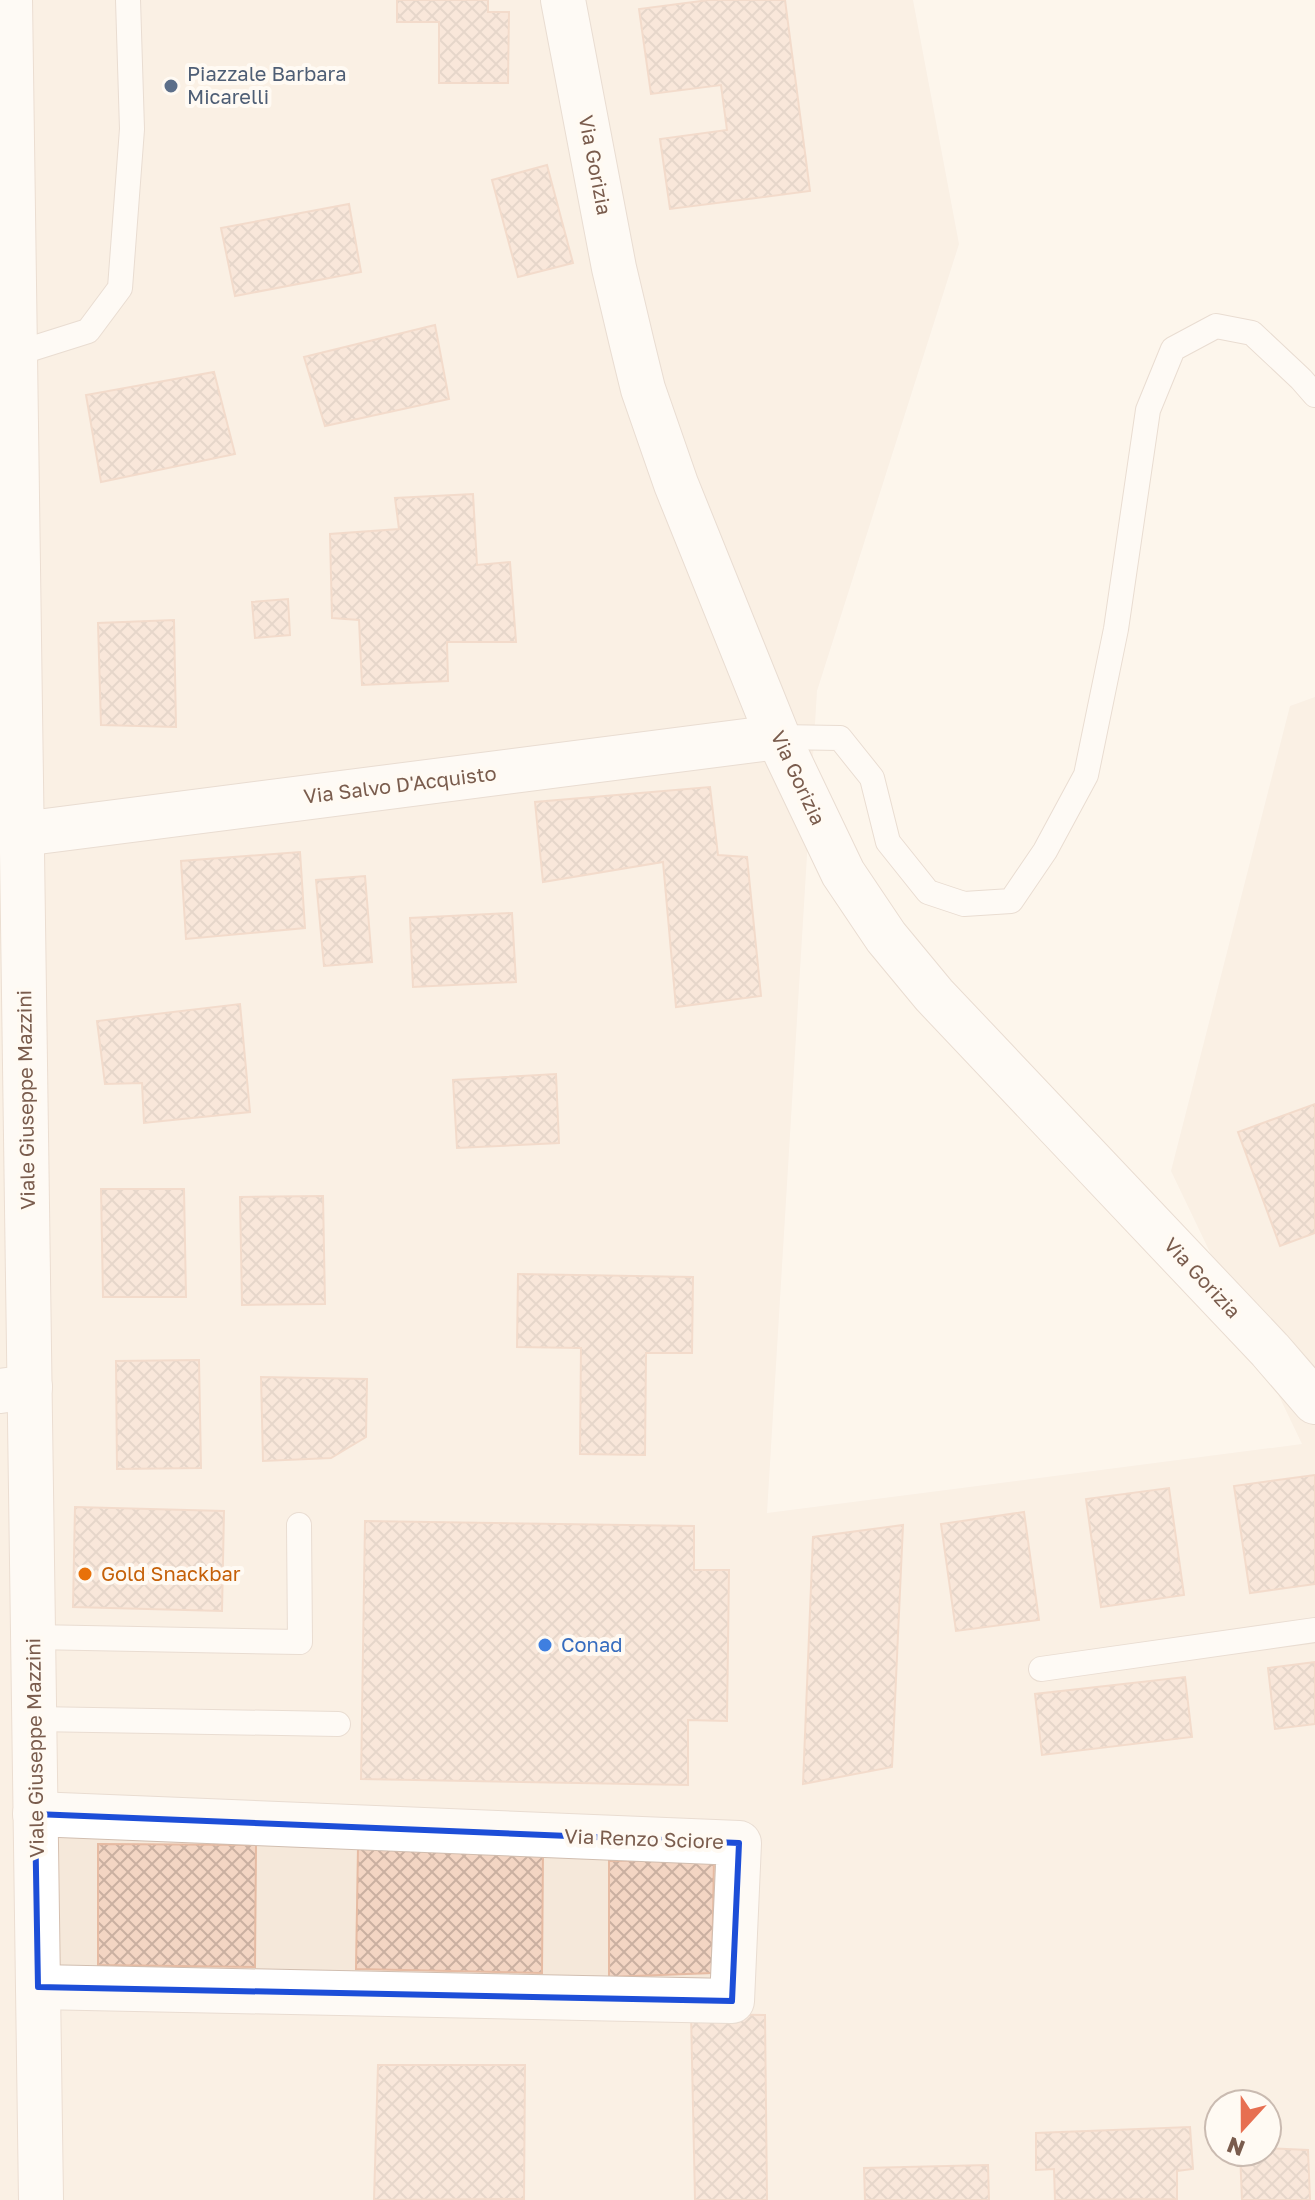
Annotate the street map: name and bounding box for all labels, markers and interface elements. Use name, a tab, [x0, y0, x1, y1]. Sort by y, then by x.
place label: Piazzale Barbara Micarelli	[187, 61, 346, 108]
marker: Piazzale Barbara Micarelli	[162, 77, 180, 95]
street label: Via Gorizia	[575, 113, 617, 217]
street label: Via Gorizia	[767, 727, 831, 829]
street label: Via Salvo D'Acquisto	[302, 760, 498, 808]
street label: Viale Giuseppe Mazzini	[11, 990, 39, 1210]
street label: Via Gorizia	[1159, 1232, 1246, 1323]
place label: Gold Snackbar	[101, 1561, 241, 1585]
marker: Gold Snackbar	[76, 1565, 94, 1583]
place label: Conad	[561, 1632, 623, 1656]
marker: Conad	[536, 1636, 554, 1654]
street label: Viale Giuseppe Mazzini	[20, 1638, 48, 1858]
street label: Via Renzo Sciore	[564, 1823, 724, 1853]
north arrow	[1203, 2088, 1283, 2168]
text: N	[1223, 2132, 1248, 2163]

